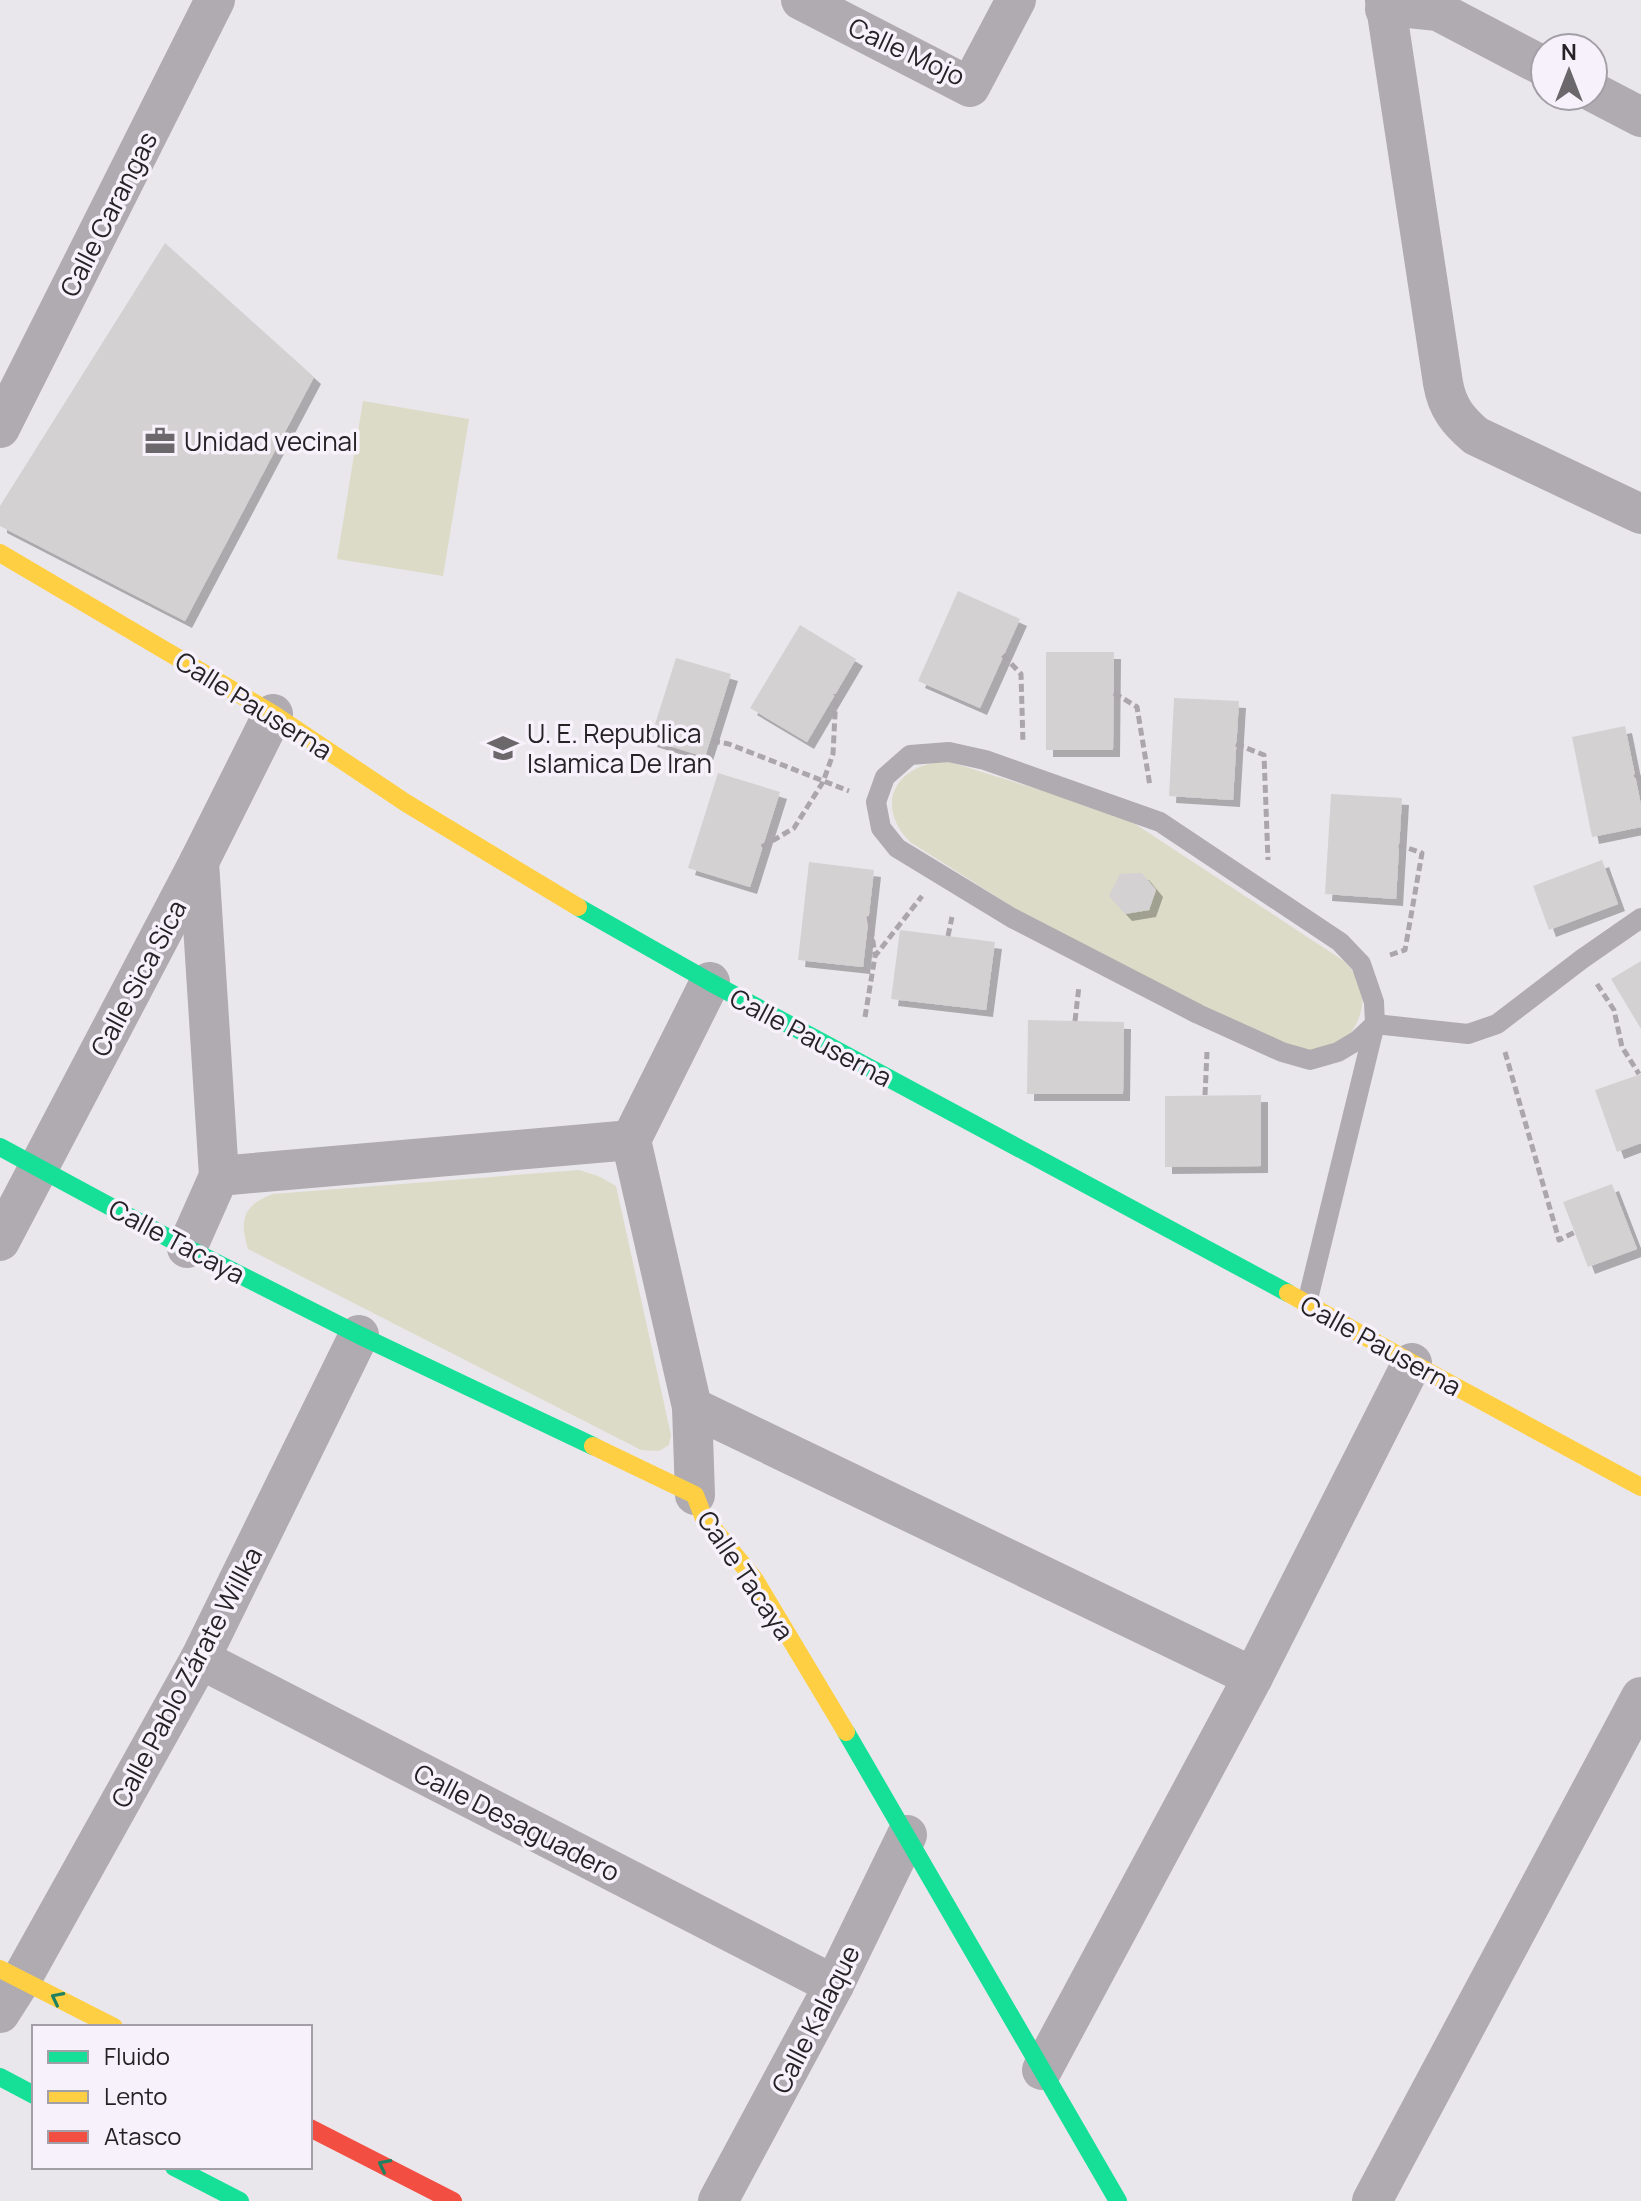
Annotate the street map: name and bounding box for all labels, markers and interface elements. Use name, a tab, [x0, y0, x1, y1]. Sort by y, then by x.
street label: Calle Mojo	[843, 8, 971, 94]
north arrow	[1529, 32, 1609, 112]
text: N	[1561, 37, 1577, 67]
street label: Calle Carangas	[51, 125, 165, 303]
place label: Unidad vecinal	[184, 423, 358, 459]
office icon: Unidad vecinal	[143, 424, 177, 458]
street label: Calle Pauserna	[169, 642, 339, 768]
place label: U. E. Republica Islamica De Iran	[527, 715, 712, 781]
school or university icon: U. E. Republica Islamica De Iran	[486, 731, 520, 765]
street label: Calle Sica Sica	[82, 893, 194, 1063]
street label: Calle Pauserna	[724, 979, 898, 1095]
street label: Calle Tacaya	[103, 1190, 251, 1292]
street label: Calle Pauserna	[1294, 1286, 1468, 1404]
street label: Calle Tacaya	[689, 1503, 803, 1647]
street label: Calle Pablo Zárate Willka	[102, 1540, 270, 1814]
street label: Calle Desaguadero	[408, 1754, 626, 1890]
street label: Calle Kalaque	[762, 1939, 868, 2099]
one-way arrow	[50, 1992, 65, 2007]
legend	[32, 2025, 312, 2169]
text: Fluido	[104, 2039, 170, 2072]
text: Lento	[104, 2079, 168, 2112]
text: Atasco	[104, 2119, 181, 2152]
one-way arrow	[377, 2160, 392, 2175]

